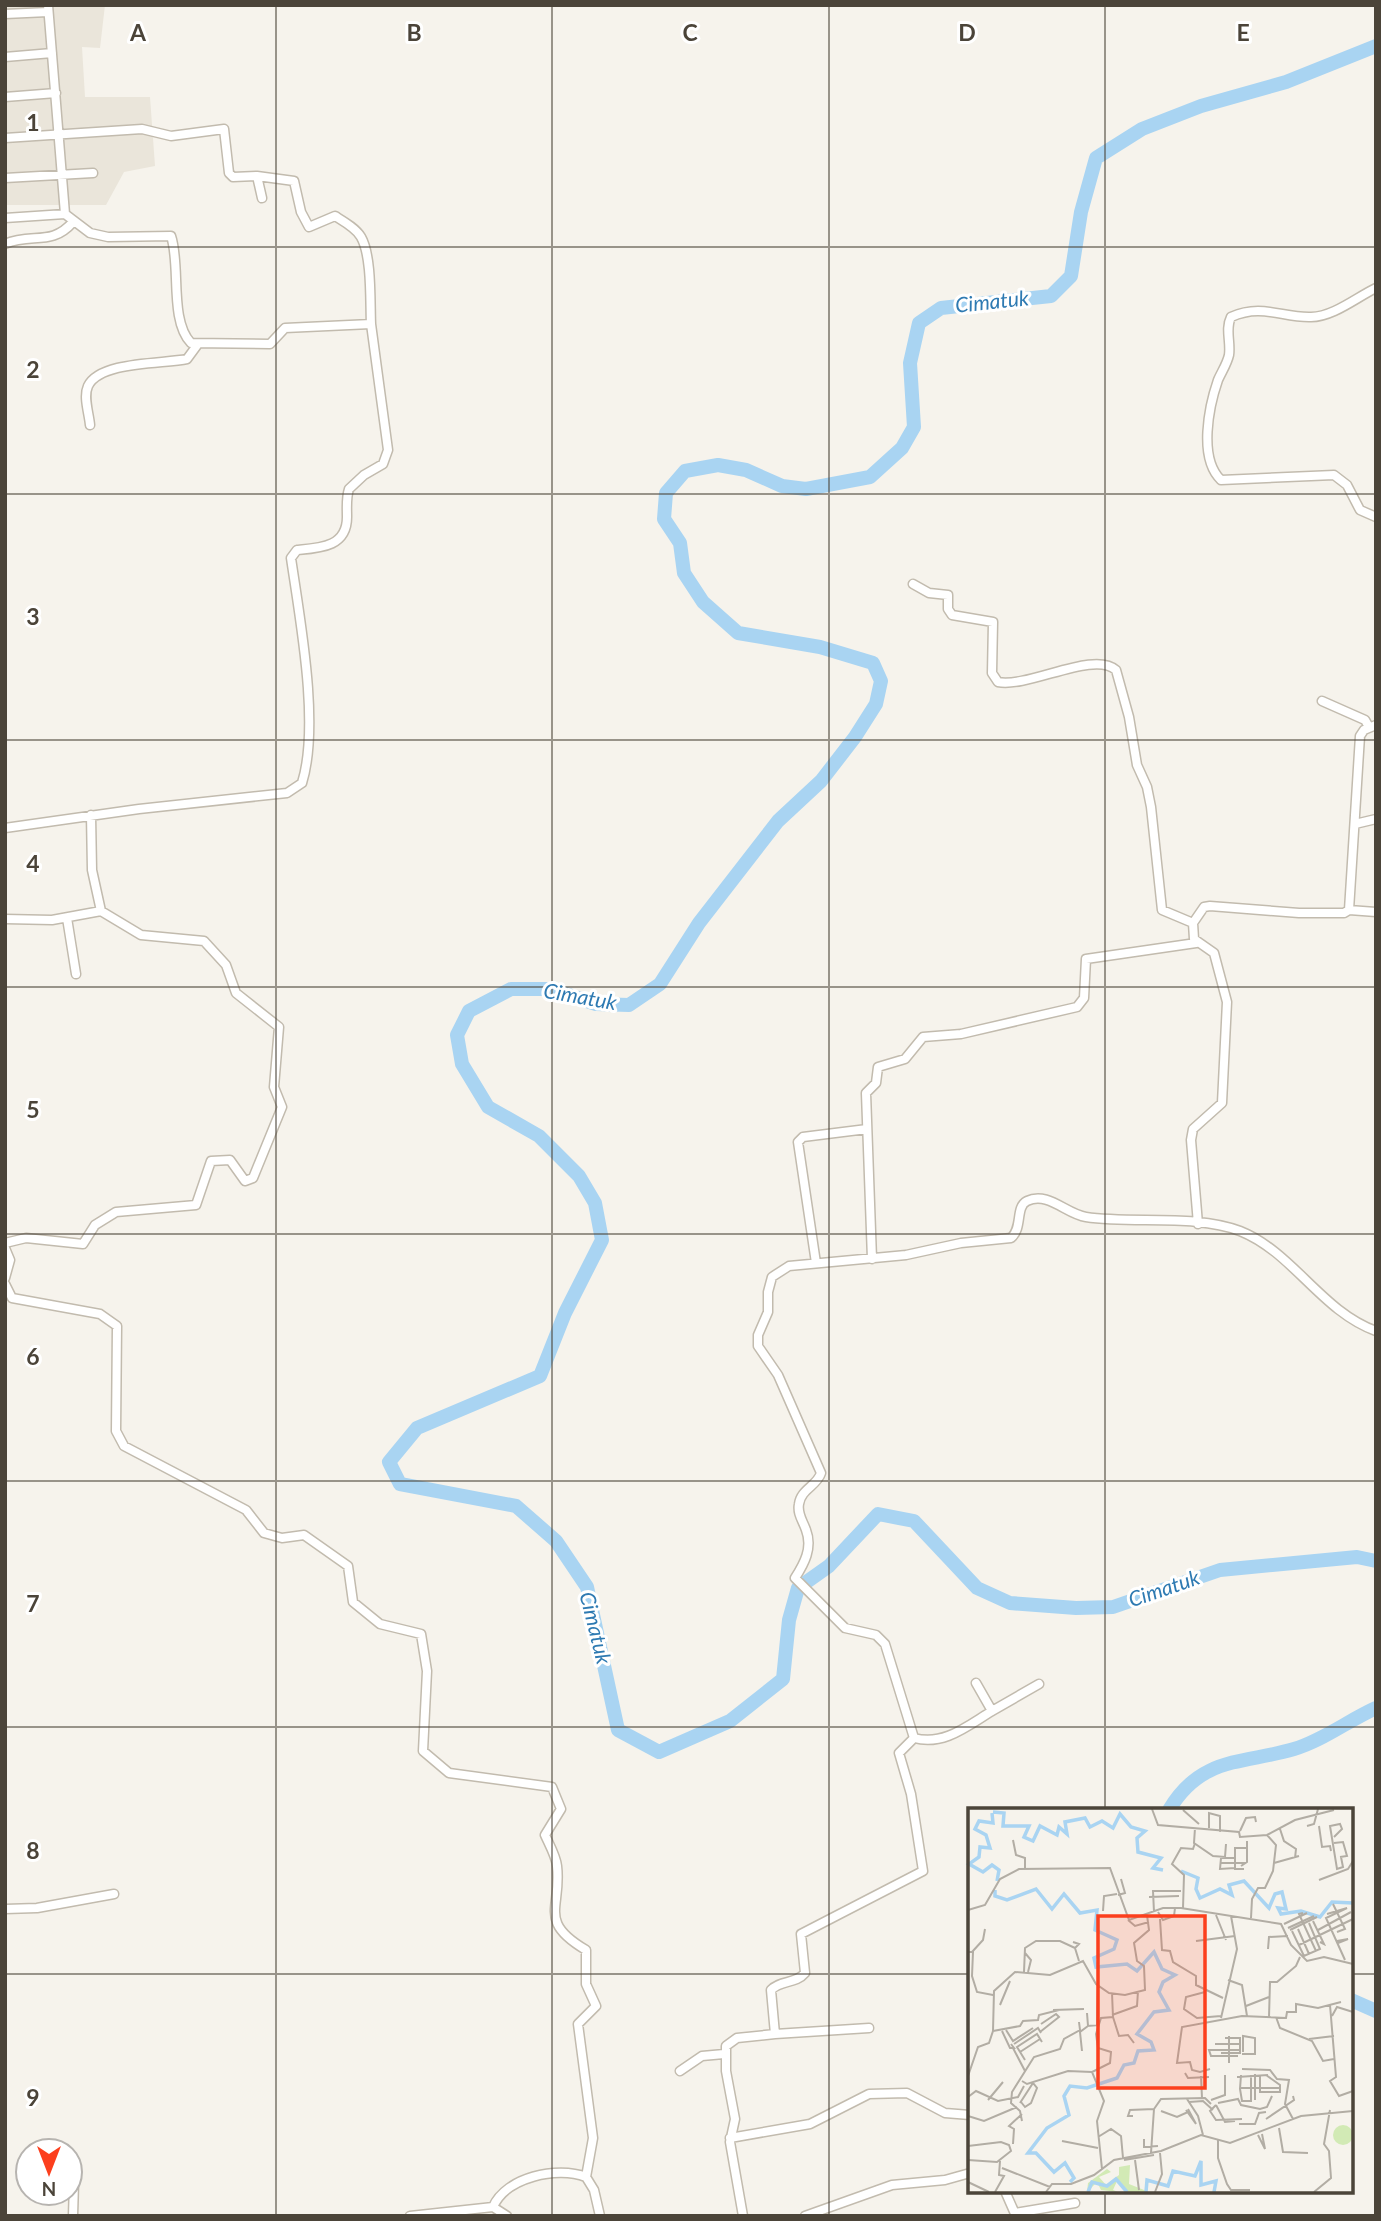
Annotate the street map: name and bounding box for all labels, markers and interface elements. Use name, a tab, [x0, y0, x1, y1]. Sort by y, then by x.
text: A	[129, 18, 147, 46]
text: B	[406, 18, 422, 46]
text: C	[682, 18, 698, 46]
text: D	[958, 18, 976, 46]
text: E	[1236, 18, 1250, 46]
text: 1	[26, 108, 40, 136]
water label: Cimatuk	[954, 284, 1031, 317]
text: 2	[26, 355, 40, 383]
text: 3	[26, 602, 40, 630]
text: 4	[26, 849, 40, 877]
water label: Cimatuk	[542, 977, 620, 1014]
text: 5	[26, 1095, 40, 1123]
text: 6	[26, 1342, 40, 1370]
water label: Cimatuk	[1125, 1563, 1203, 1611]
text: 7	[26, 1589, 40, 1617]
water label: Cimatuk	[575, 1589, 618, 1667]
inset map	[968, 1808, 1353, 2193]
text: 8	[26, 1836, 40, 1864]
text: 9	[26, 2083, 40, 2111]
north arrow	[14, 2137, 84, 2207]
text: N	[42, 2178, 56, 2201]

